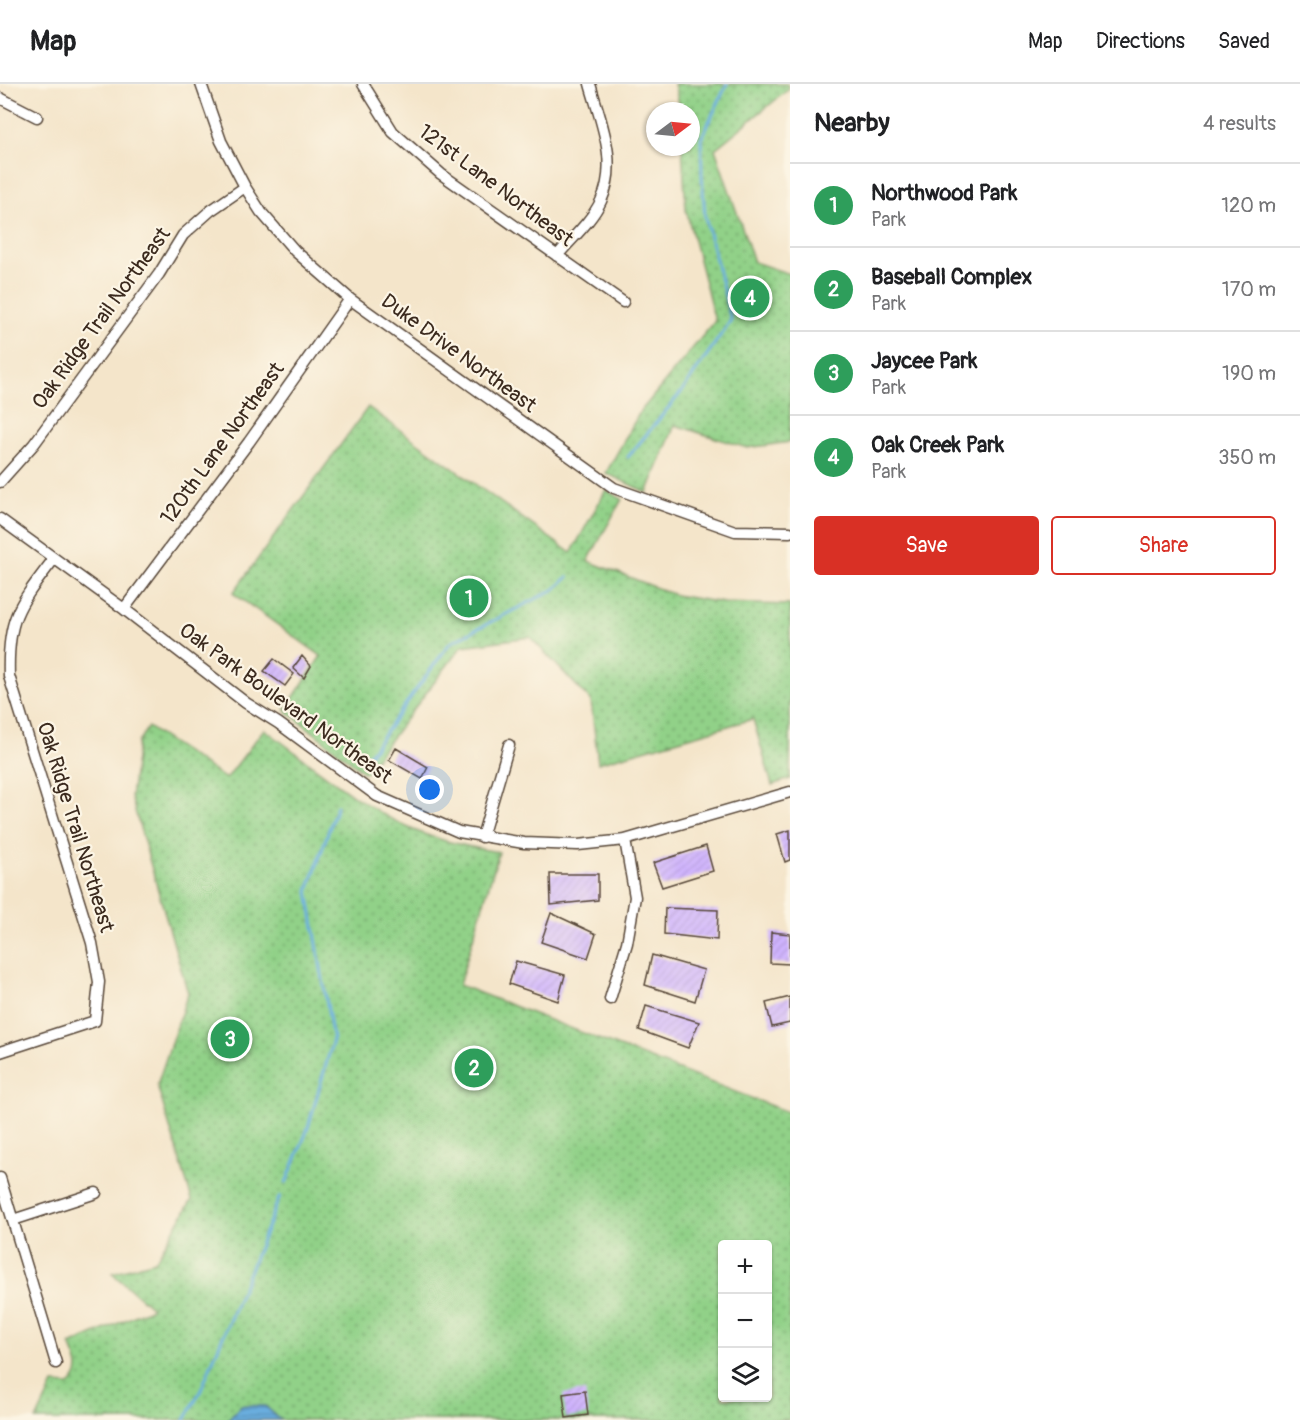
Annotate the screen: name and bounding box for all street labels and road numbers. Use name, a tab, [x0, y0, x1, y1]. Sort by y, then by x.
street label: 121st Lane Northeast	[413, 118, 579, 253]
street label: Oak Ridge Trail Northeast	[26, 221, 177, 415]
street label: Duke Drive Northeast	[376, 288, 542, 419]
street label: 120th Lane Northeast	[154, 356, 291, 530]
street label: Oak Park Boulevard Northeast	[174, 617, 398, 790]
street label: Oak Ridge Trail Northeast	[31, 719, 121, 936]

